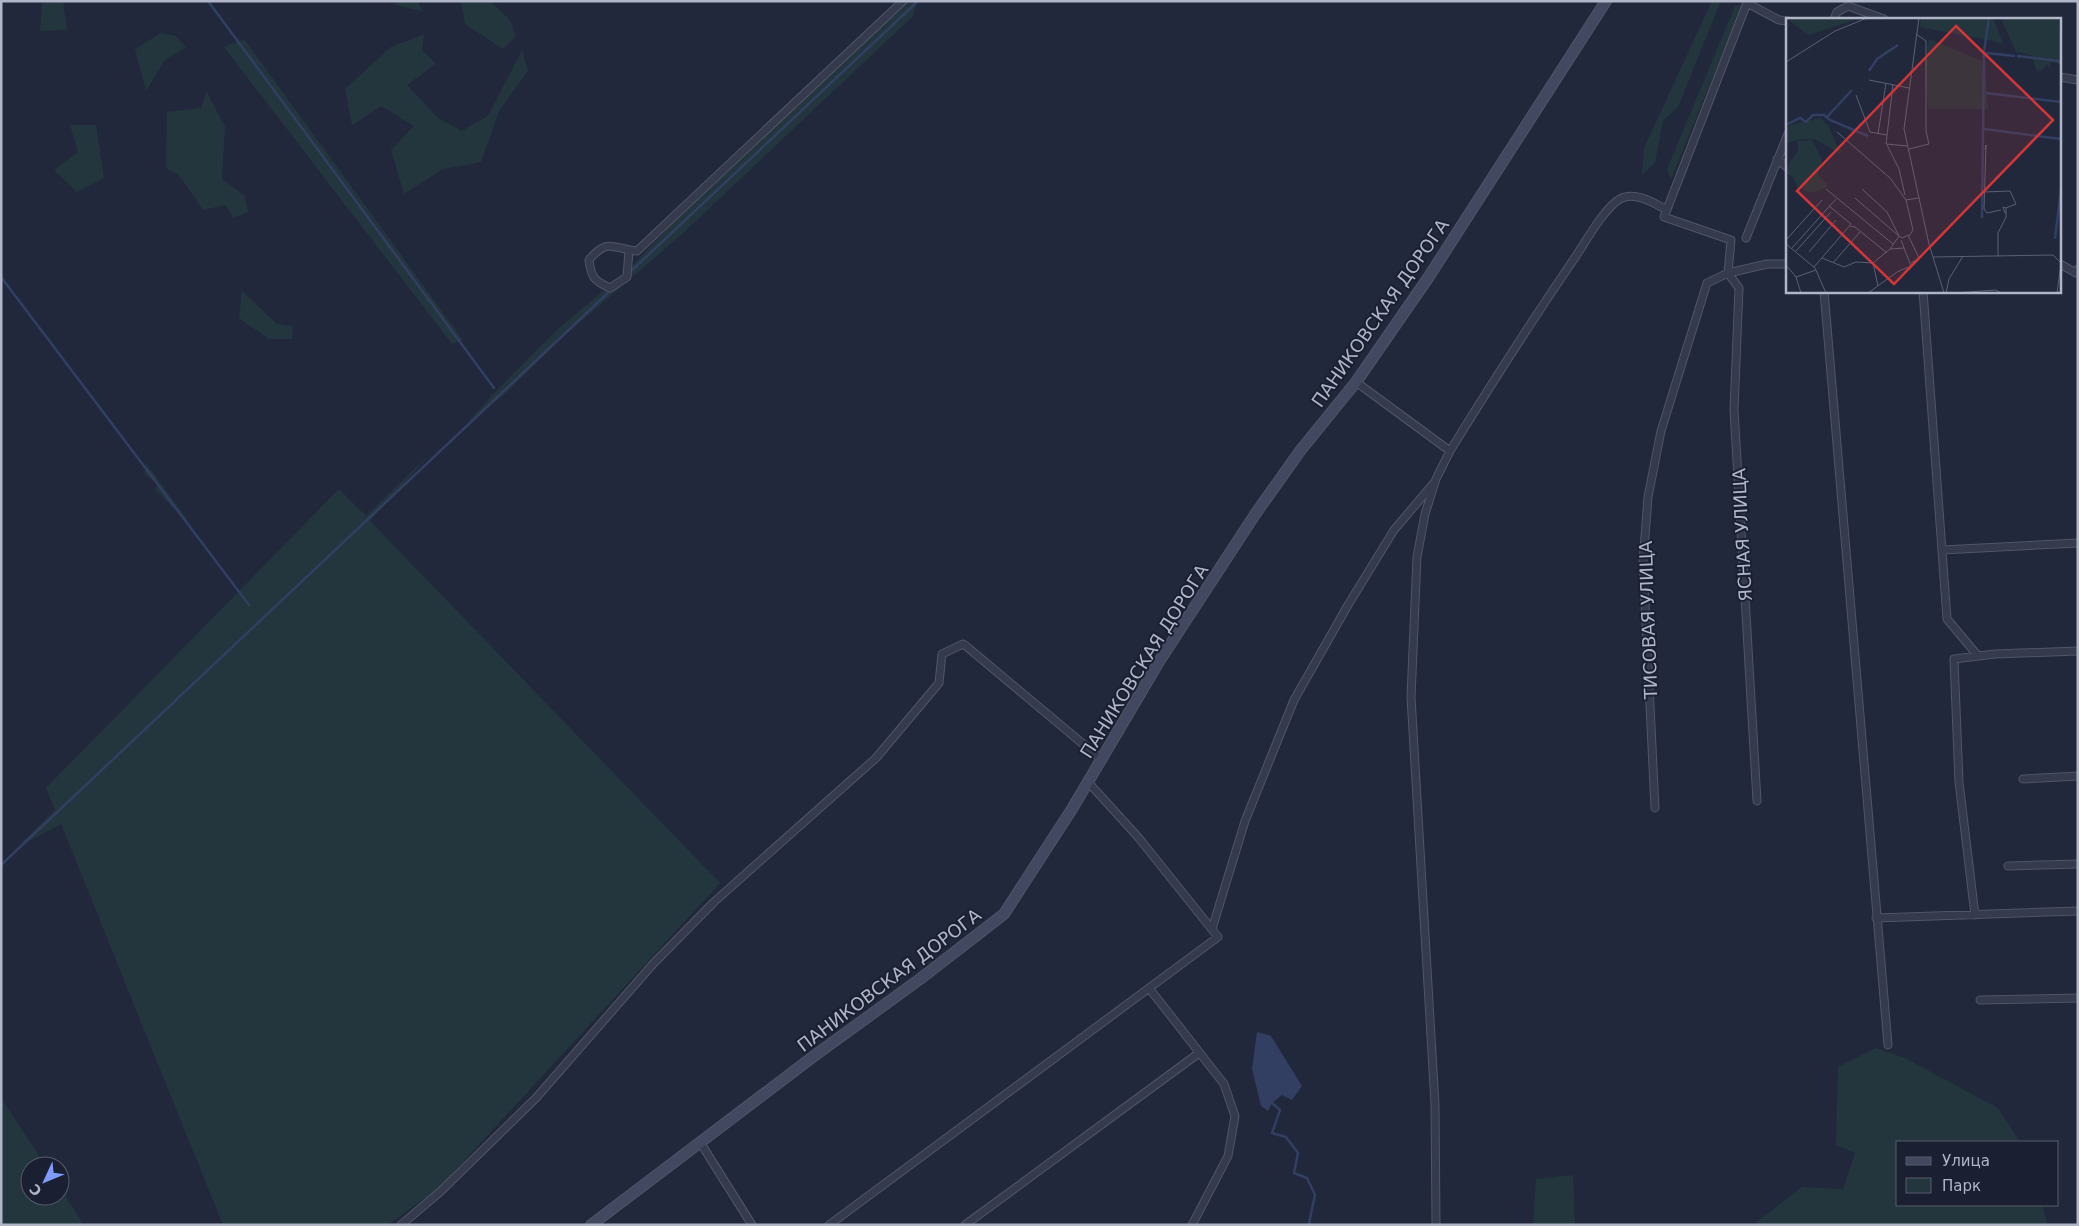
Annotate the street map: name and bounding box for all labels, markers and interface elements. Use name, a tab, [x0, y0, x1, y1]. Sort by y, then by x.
inset map	[1786, 18, 2062, 292]
street label: ПАНИКОВСКАЯ ДОРОГА	[1307, 214, 1453, 411]
street label: ЯСНАЯ УЛИЦА	[1728, 467, 1756, 602]
street label: ТИСОВАЯ УЛИЦА	[1635, 540, 1661, 700]
street label: ПАНИКОВСКАЯ ДОРОГА	[1076, 560, 1213, 762]
street label: ПАНИКОВСКАЯ ДОРОГА	[793, 904, 986, 1056]
legend	[1896, 1141, 2059, 1206]
text: Улица	[1942, 1152, 1990, 1170]
north arrow	[20, 1156, 70, 1206]
text: Парк	[1942, 1177, 1981, 1195]
text: С	[26, 1181, 45, 1199]

